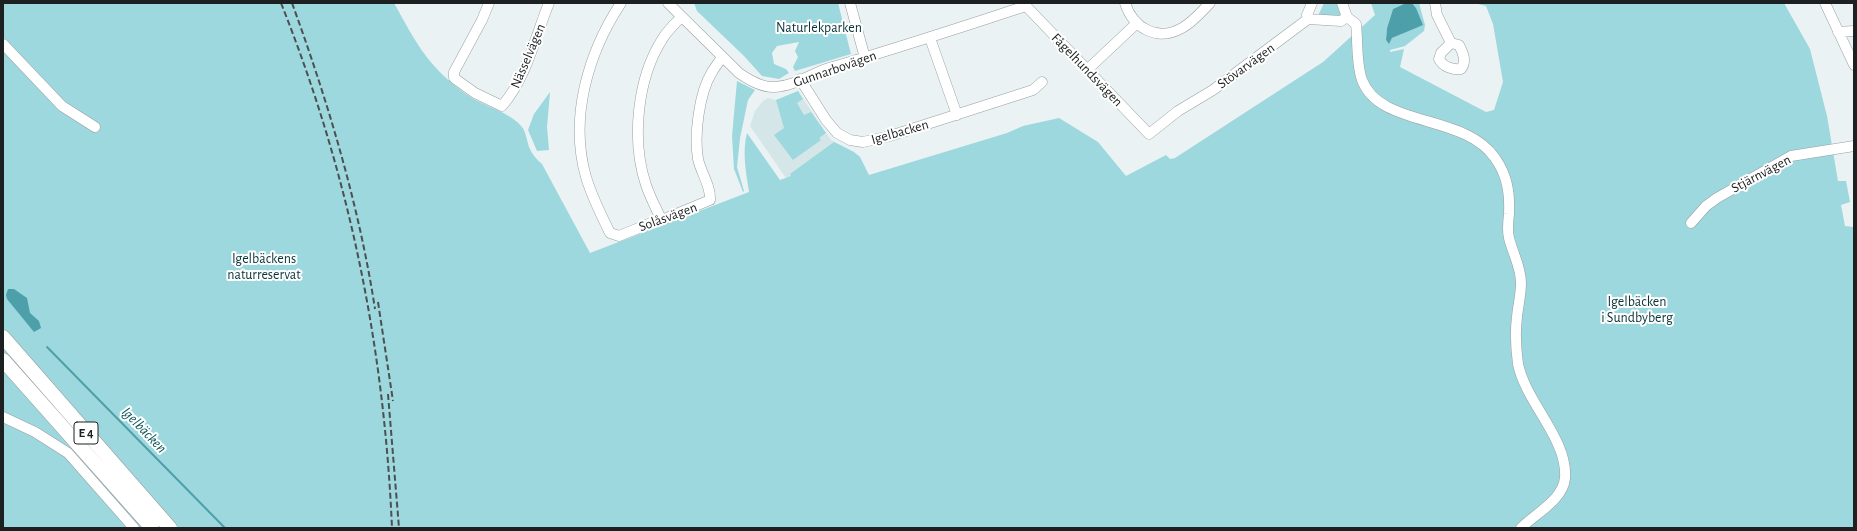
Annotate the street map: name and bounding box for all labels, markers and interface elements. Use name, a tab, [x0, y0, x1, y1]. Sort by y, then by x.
park label: Naturlekparken	[776, 20, 862, 36]
street label: Nässelvägen	[507, 21, 549, 91]
street label: Fågelhundsvägen	[1048, 30, 1126, 110]
street label: Stövarvägen	[1214, 40, 1278, 92]
street label: Gunnarbovägen	[791, 47, 879, 91]
street label: Igelbacken	[869, 116, 931, 148]
street label: Stjärnvägen	[1728, 151, 1794, 197]
street label: Solåsvägen	[636, 199, 700, 235]
park label: Igelbäckens naturreservat	[227, 251, 301, 284]
park label: Igelbäcken i Sundbyberg	[1601, 294, 1673, 326]
water label: Igelbäcken	[118, 403, 170, 457]
road number: E 4	[74, 422, 98, 444]

